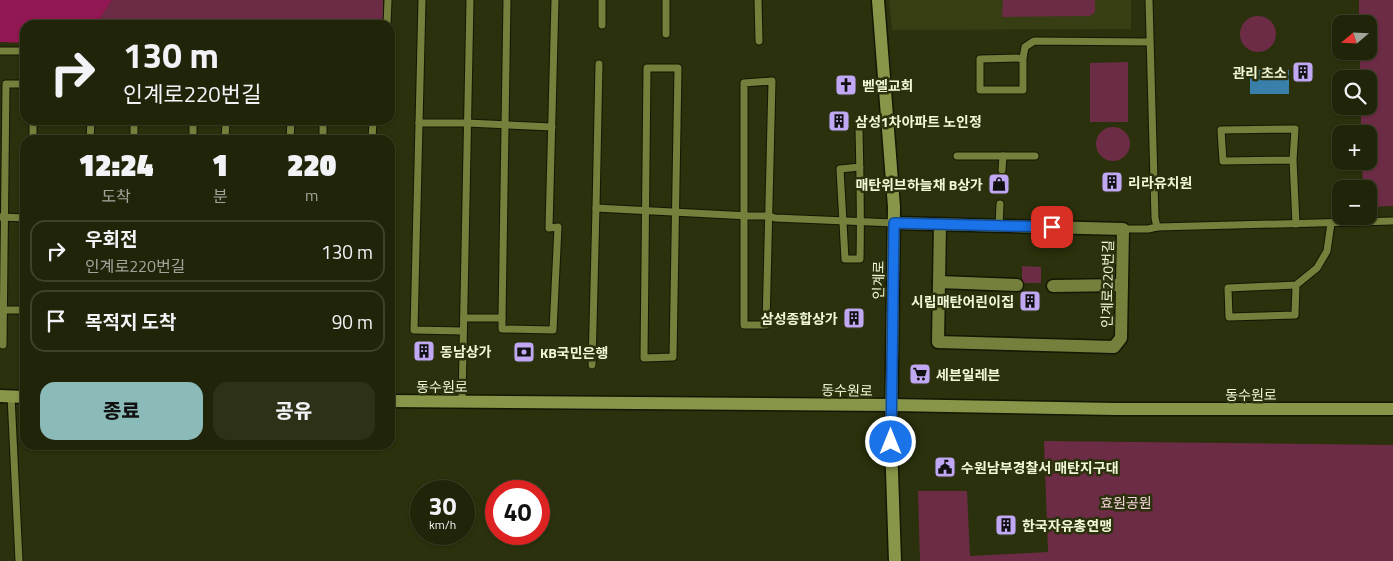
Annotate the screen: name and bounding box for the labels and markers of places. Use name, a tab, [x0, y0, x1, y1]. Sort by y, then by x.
building icon: 관리 초소	[1291, 60, 1315, 84]
place label: 관리 초소	[1232, 62, 1287, 83]
church icon: 벧엘교회	[834, 73, 858, 97]
place label: 벧엘교회	[862, 75, 914, 96]
building icon: 삼성1차아파트 노인정	[827, 109, 851, 133]
place label: 삼성1차아파트 노인정	[855, 111, 982, 132]
building icon: 리라유치원	[1100, 170, 1124, 194]
shop icon: 매탄위브하늘채 B상가	[987, 172, 1011, 196]
place label: 리라유치원	[1128, 172, 1192, 193]
place label: 매탄위브하늘채 B상가	[855, 174, 983, 195]
pin	[1031, 206, 1073, 248]
building icon: 시립매탄어린이집	[1018, 289, 1042, 313]
place label: 시립매탄어린이집	[911, 291, 1014, 312]
building icon: 삼성종합상가	[842, 306, 866, 330]
place label: 삼성종합상가	[761, 308, 838, 329]
building icon: 동남상가	[412, 339, 436, 363]
bank icon: KB국민은행	[512, 340, 536, 364]
place label: 동남상가	[440, 341, 492, 362]
place label: KB국민은행	[540, 342, 608, 363]
supermarket icon: 세븐일레븐	[908, 362, 932, 386]
place label: 세븐일레븐	[936, 364, 1001, 385]
public building icon: 수원남부경찰서 매탄지구대	[933, 455, 957, 479]
place label: 수원남부경찰서 매탄지구대	[961, 457, 1119, 478]
building icon: 한국자유총연맹	[994, 513, 1018, 537]
place label: 한국자유총연맹	[1022, 515, 1112, 536]

